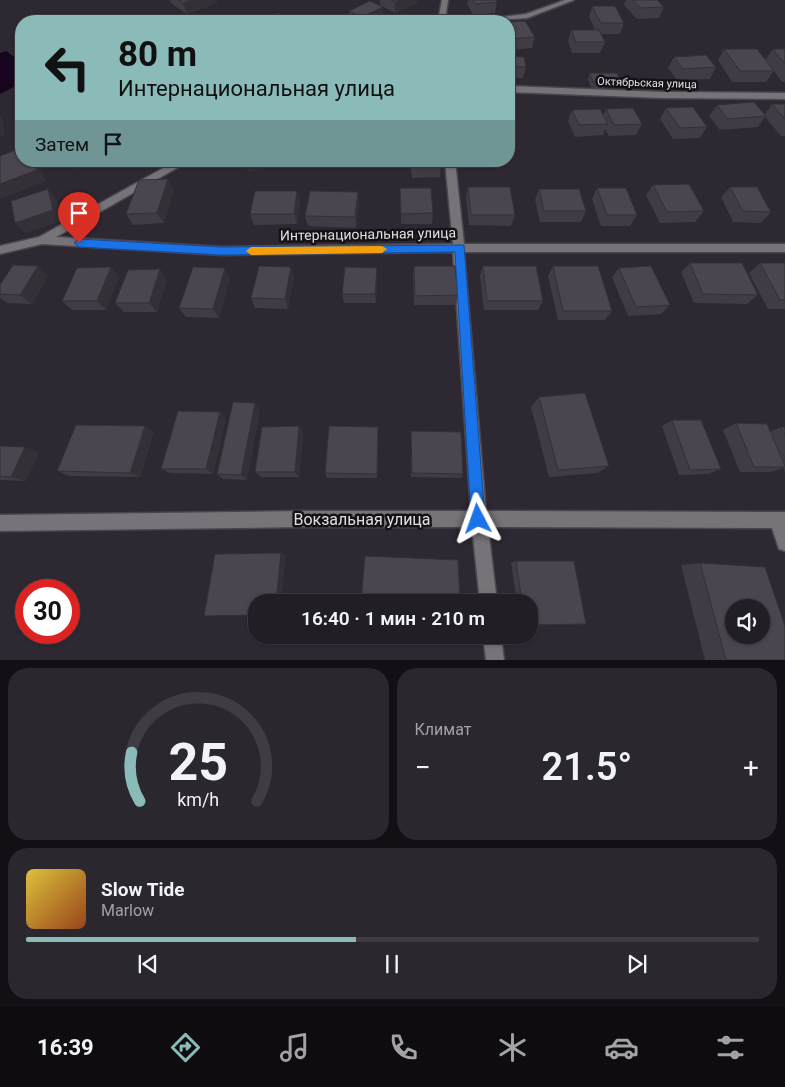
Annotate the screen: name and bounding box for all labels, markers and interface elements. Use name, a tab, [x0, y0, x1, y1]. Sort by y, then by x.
text: 80 m	[118, 34, 197, 75]
icon: left	[35, 35, 100, 100]
street label: Октябрьская улица	[597, 75, 697, 91]
text: Интернациональная улица	[118, 76, 395, 101]
icon: arrive	[99, 130, 127, 158]
text: Затем	[35, 133, 89, 156]
pin	[58, 192, 100, 243]
icon: arrive	[65, 199, 93, 227]
street label: Интернациональная улица	[280, 224, 456, 244]
position arrow	[451, 492, 503, 544]
street label: Вокзальная улица	[293, 510, 431, 529]
speed limit sign: 30	[15, 579, 80, 644]
map controls	[725, 599, 770, 644]
button: sound	[725, 599, 770, 644]
text: 16:40 · 1 мин · 210 m	[301, 607, 485, 630]
text: Климат	[415, 720, 471, 739]
text: 25	[168, 732, 228, 793]
text: 21.5°	[542, 745, 632, 789]
text: −	[415, 751, 431, 784]
text: +	[743, 751, 759, 784]
text: km/h	[177, 789, 219, 810]
text: Slow Tide	[101, 878, 184, 901]
text: Marlow	[101, 901, 154, 920]
icon: previous	[134, 950, 162, 978]
icon: pause	[378, 950, 406, 978]
icon: next	[623, 950, 651, 978]
icon: directions	[168, 1030, 203, 1065]
icon: music	[277, 1030, 312, 1065]
icon: phone	[386, 1030, 421, 1065]
icon: climate	[495, 1030, 530, 1065]
icon: car	[604, 1030, 639, 1065]
icon: filters	[713, 1030, 748, 1065]
text: 16:39	[37, 1035, 94, 1060]

